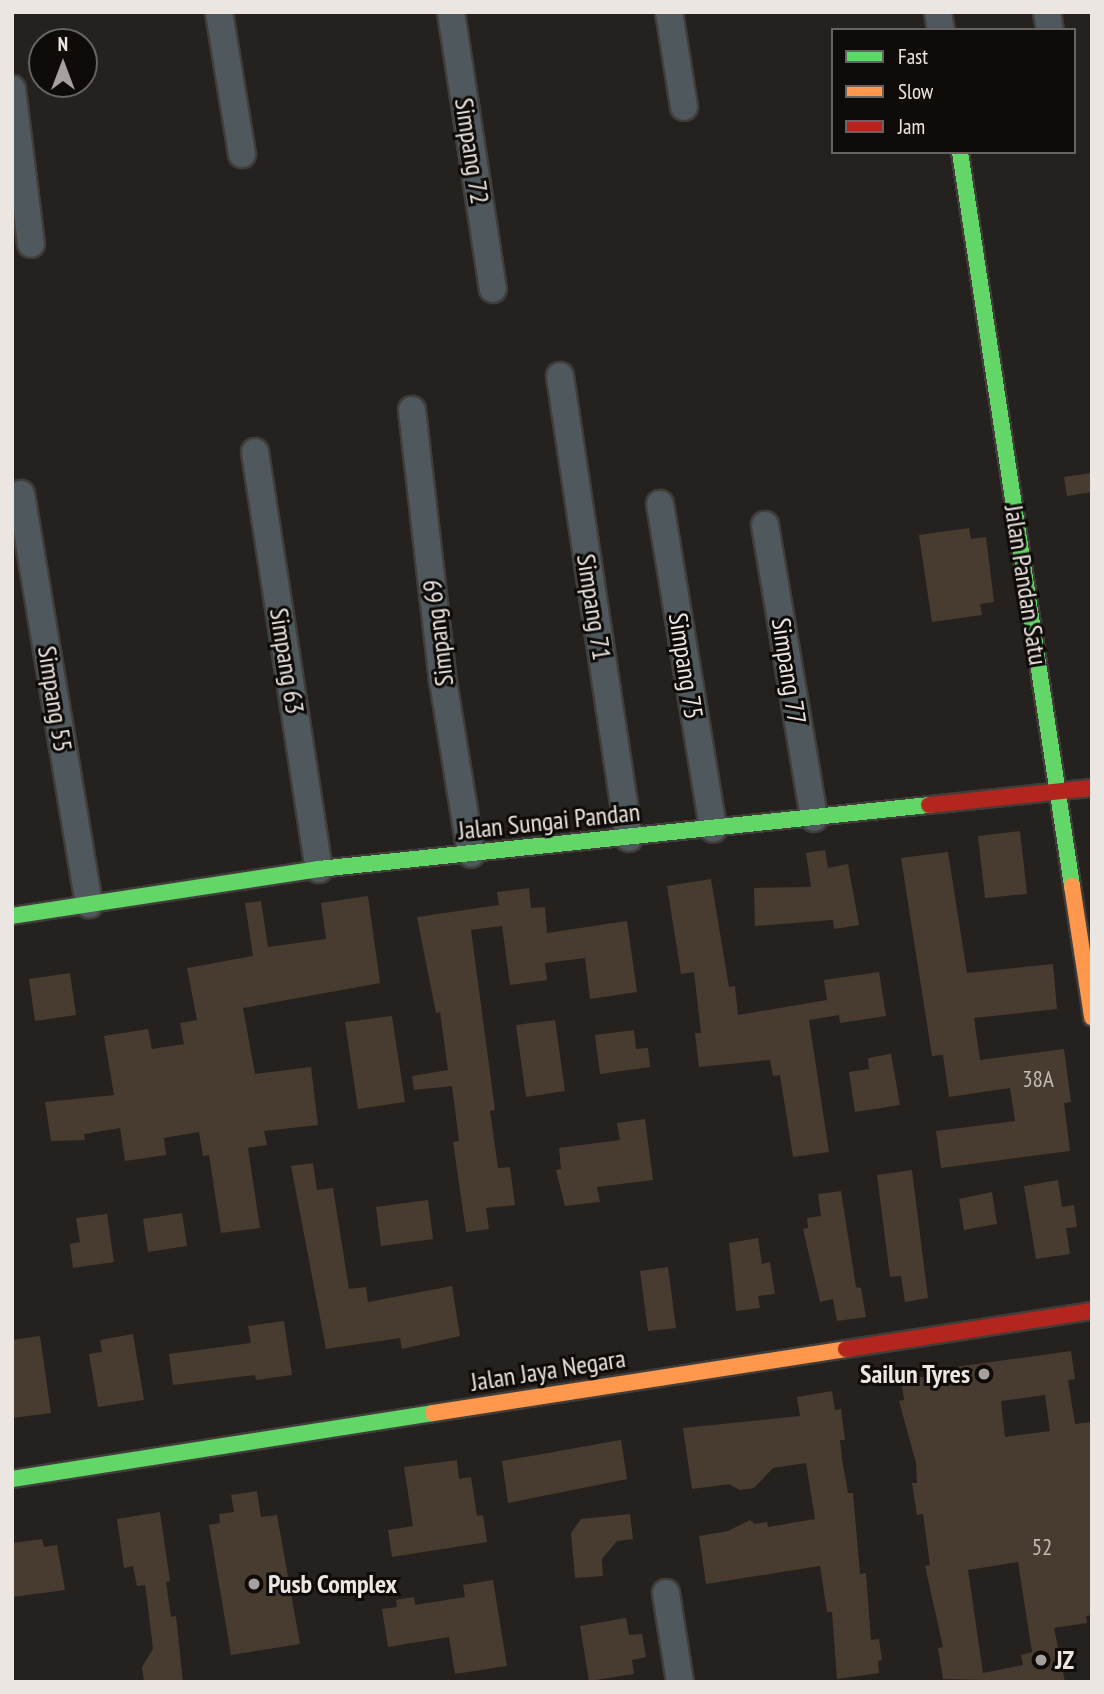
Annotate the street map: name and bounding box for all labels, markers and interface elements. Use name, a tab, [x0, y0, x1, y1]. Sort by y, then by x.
north arrow	[28, 28, 98, 98]
legend	[831, 28, 1076, 154]
text: N	[58, 32, 68, 56]
text: Fast	[898, 43, 928, 70]
text: Slow	[898, 78, 933, 105]
street label: Simpang 72	[448, 96, 496, 206]
text: Jam	[898, 113, 925, 140]
street label: Jalan Pandan Satu	[998, 503, 1054, 667]
street label: Simpang 71	[570, 552, 618, 662]
street label: Simpang 69	[416, 578, 460, 688]
street label: Simpang 63	[263, 606, 311, 716]
street label: Simpang 75	[662, 611, 710, 721]
street label: Simpang 77	[765, 616, 813, 726]
street label: Simpang 55	[31, 644, 79, 754]
street label: Jalan Sungai Pandan	[457, 796, 641, 846]
house number: 38A	[1022, 1065, 1054, 1093]
street label: Jalan Jaya Negara	[468, 1342, 628, 1398]
place label: Sailun Tyres	[859, 1358, 970, 1390]
marker: Sailun Tyres	[976, 1366, 992, 1382]
house number: 52	[1032, 1533, 1052, 1561]
place label: Pusb Complex	[268, 1568, 397, 1600]
marker: Pusb Complex	[246, 1576, 262, 1592]
place label: JZ	[1055, 1644, 1074, 1676]
marker: JZ	[1033, 1652, 1049, 1668]

